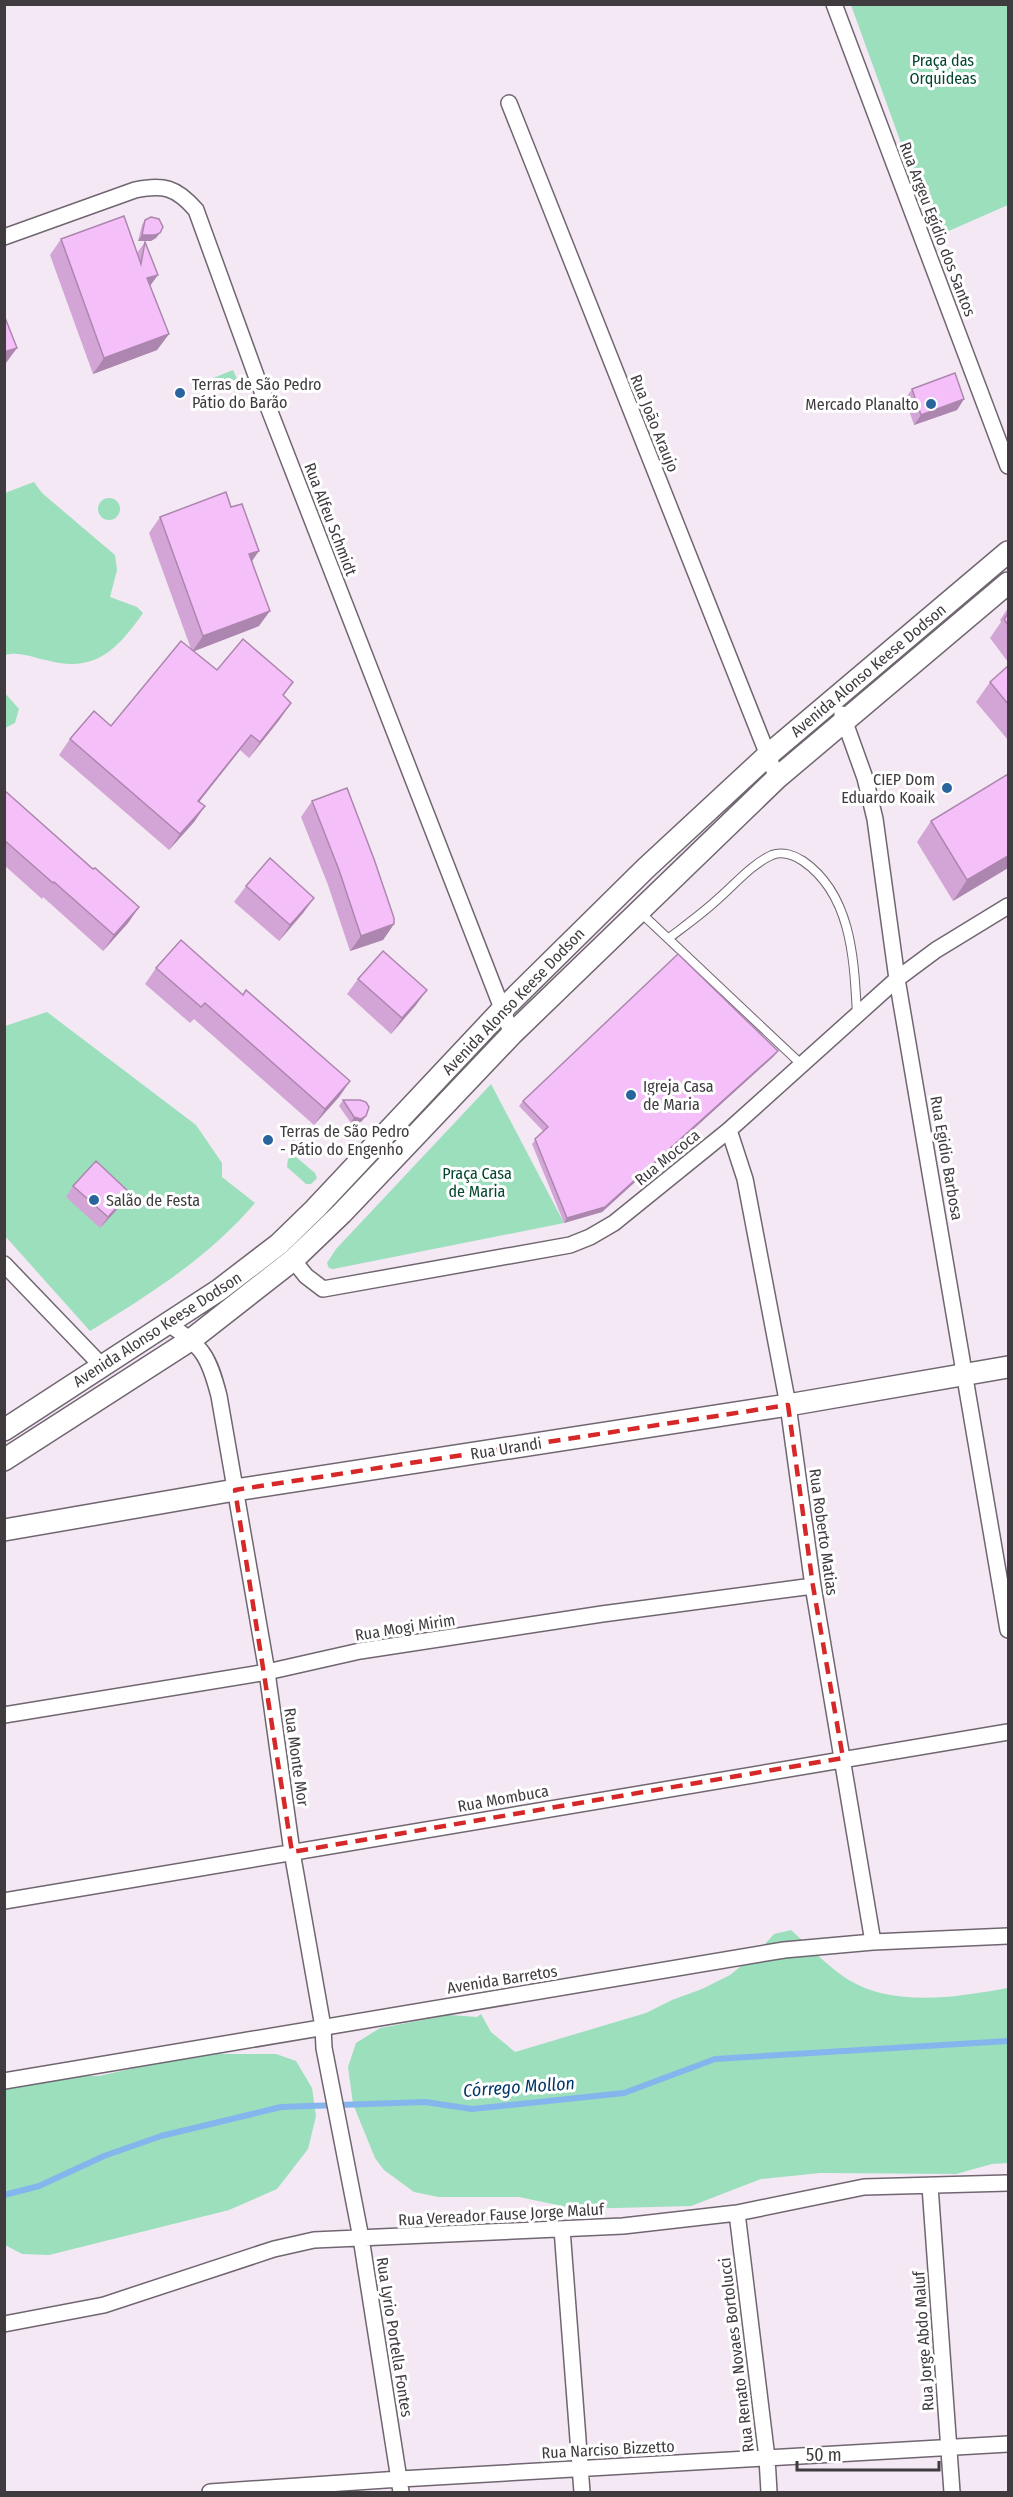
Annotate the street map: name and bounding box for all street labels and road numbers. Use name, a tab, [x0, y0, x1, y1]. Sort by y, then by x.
street label: Rua Argeu Egídio dos Santos	[895, 139, 980, 319]
street label: Rua João Araujo	[626, 372, 683, 475]
street label: Rua Alfeu Schmidt	[300, 460, 361, 579]
street label: Avenida Alonso Keese Dodson	[787, 600, 950, 741]
street label: Avenida Alonso Keese Dodson	[438, 924, 589, 1079]
street label: Rua Egidio Barbosa	[926, 1094, 967, 1222]
street label: Rua Mococa	[631, 1125, 704, 1189]
street label: Avenida Alonso Keese Dodson	[70, 1268, 245, 1391]
street label: Rua Urandi	[469, 1433, 543, 1464]
street label: Rua Roberto Matias	[805, 1467, 842, 1597]
street label: Rua Mogi Mirim	[354, 1610, 457, 1645]
street label: Rua Monte Mor	[280, 1707, 313, 1808]
street label: Rua Mombuca	[456, 1781, 550, 1816]
street label: Avenida Barretos	[446, 1961, 559, 1998]
street label: Rua Vereador Fause Jorge Maluf	[398, 2200, 605, 2229]
street label: Rua Lyrio Portella Fontes	[372, 2256, 417, 2418]
street label: Rua Renato Novaes Bortolucci	[715, 2257, 758, 2453]
street label: Rua Jorge Abdo Maluf	[909, 2269, 938, 2411]
street label: Rua Narciso Bizzetto	[541, 2437, 675, 2462]

